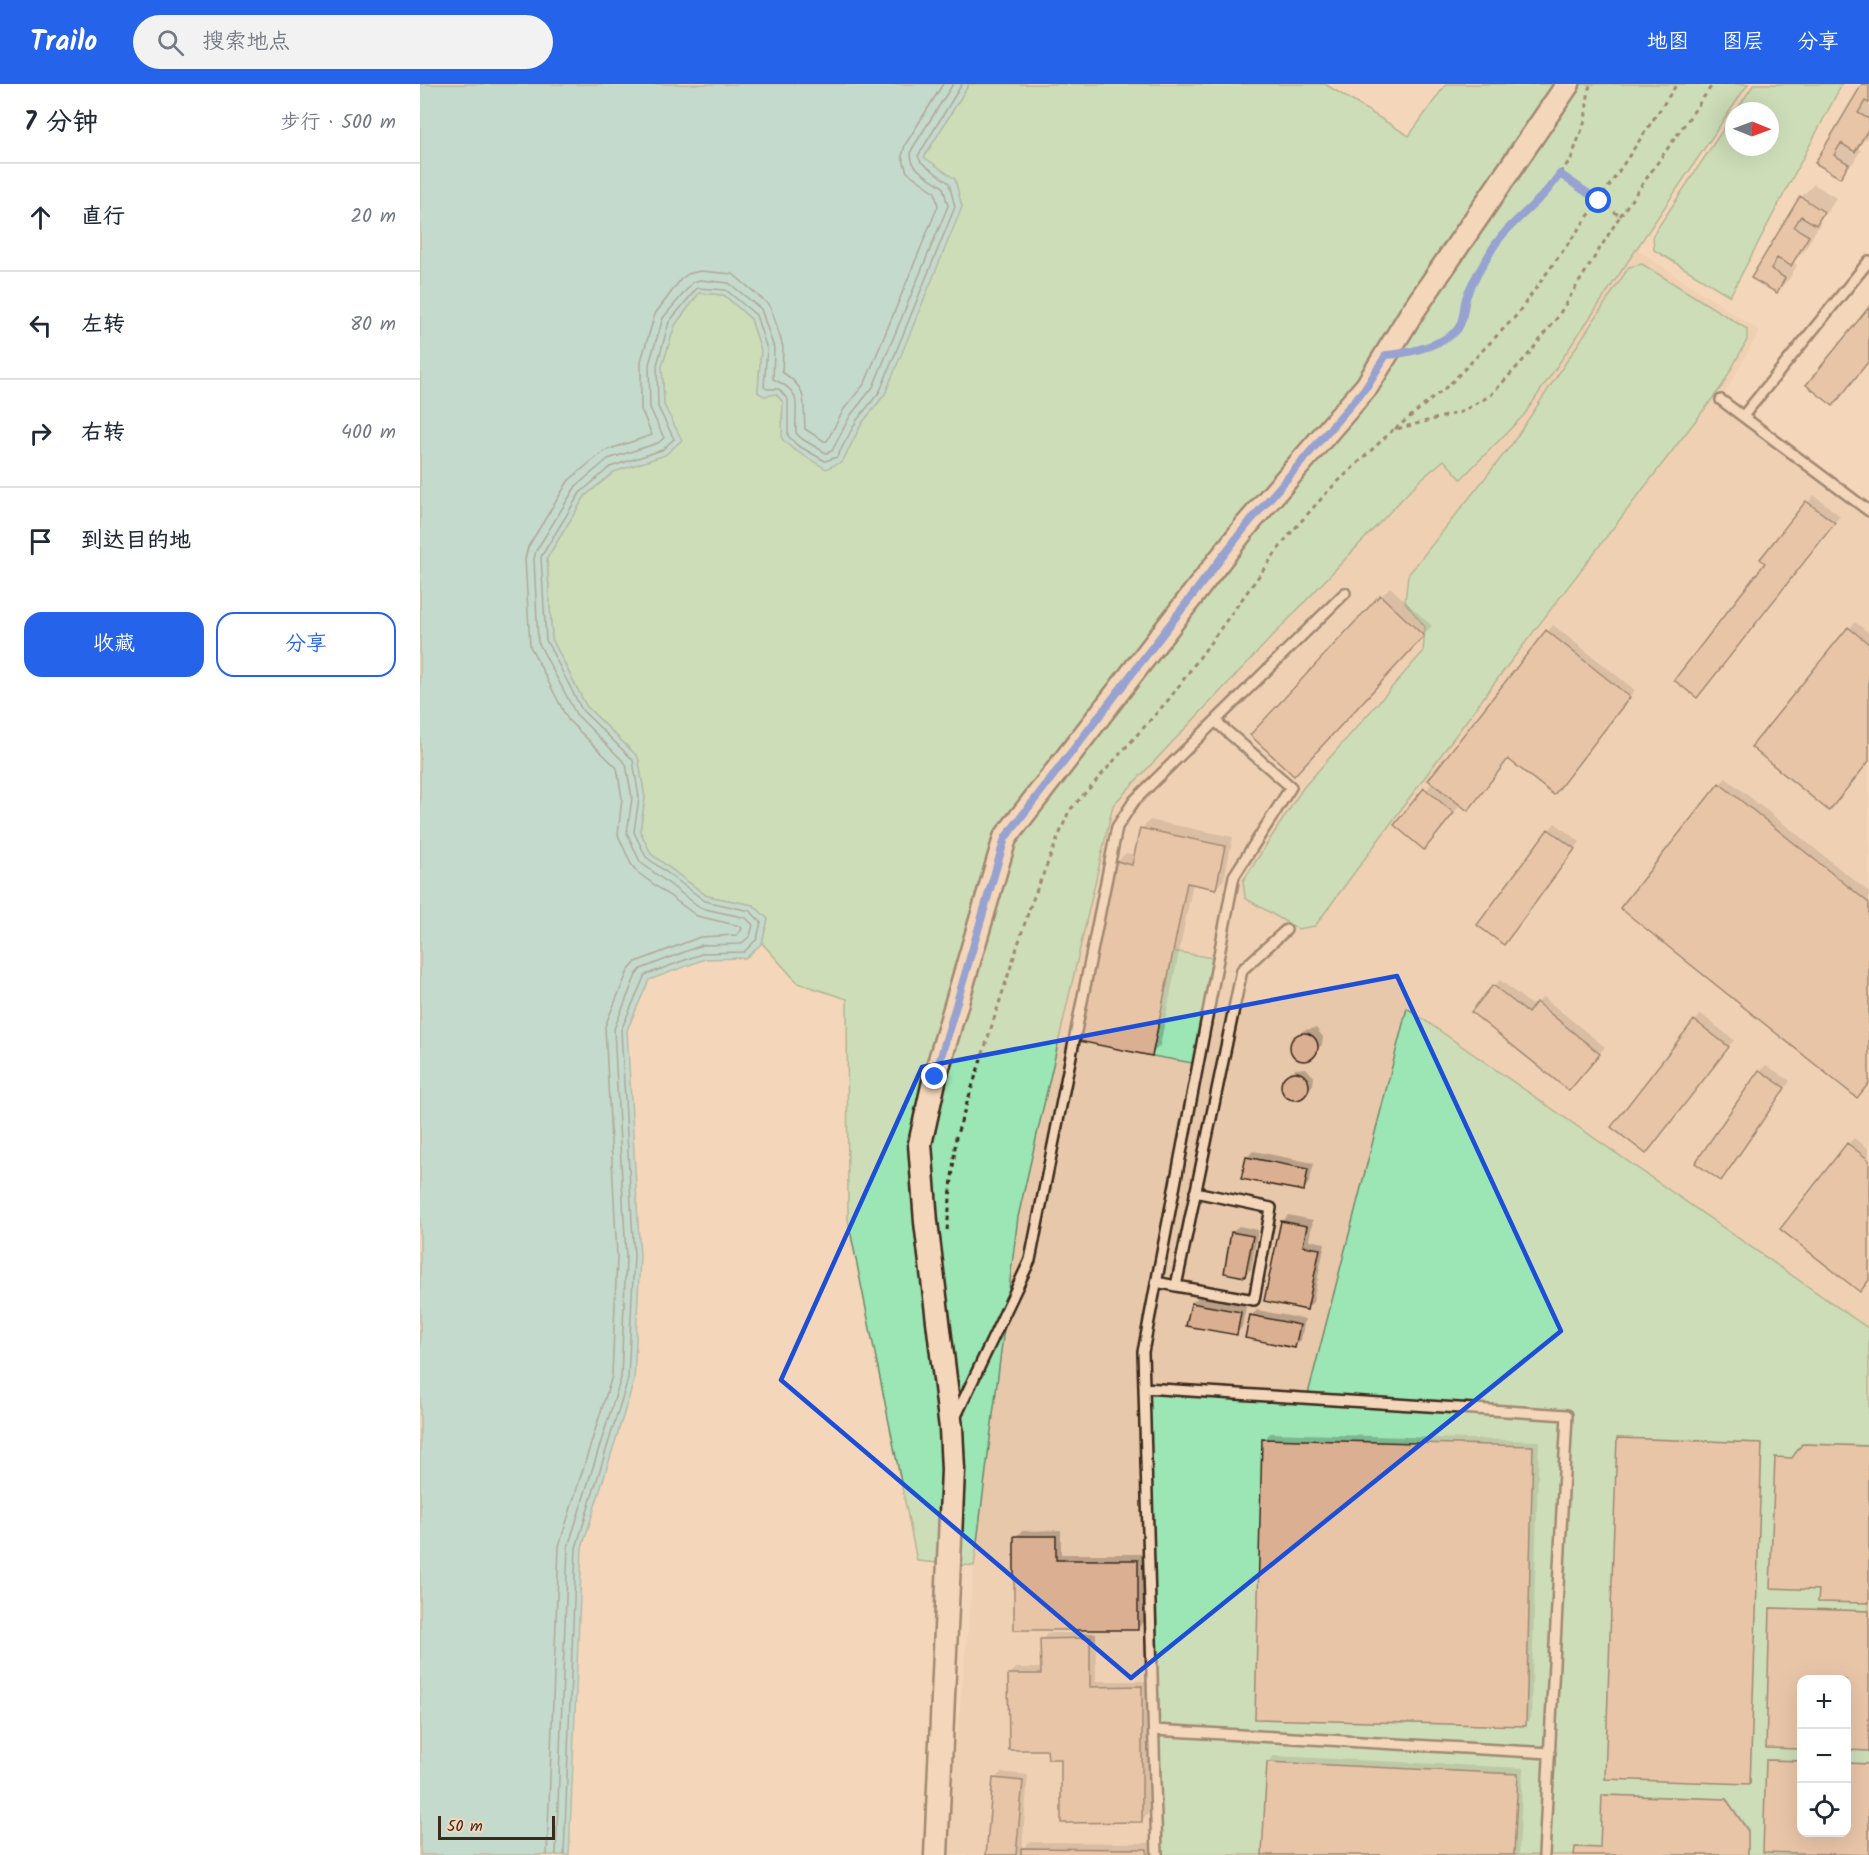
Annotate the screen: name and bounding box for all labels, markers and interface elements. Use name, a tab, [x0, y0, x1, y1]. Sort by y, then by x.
search box	[133, 15, 553, 69]
text: Trailo	[30, 20, 97, 65]
text: 搜索地点	[202, 25, 290, 60]
icon: search	[154, 26, 187, 59]
text: 地图	[1647, 26, 1689, 59]
text: 图层	[1722, 26, 1764, 59]
text: 分享	[1797, 26, 1839, 59]
text: 7 分钟	[24, 102, 98, 144]
north arrow	[1725, 102, 1779, 156]
text: 步行 · 500 m	[281, 107, 396, 139]
route start	[1585, 187, 1611, 213]
text: 直行	[81, 200, 125, 235]
icon: ahead	[24, 201, 57, 234]
text: 20 m	[350, 201, 396, 233]
text: 左转	[81, 308, 125, 343]
icon: left	[24, 309, 57, 342]
text: 80 m	[350, 309, 396, 341]
text: 右转	[81, 416, 125, 451]
icon: right	[24, 417, 57, 450]
text: 400 m	[341, 417, 396, 449]
text: 到达目的地	[81, 524, 191, 559]
icon: arrive	[24, 525, 57, 558]
button: 收藏	[24, 612, 204, 677]
button: 分享	[216, 612, 396, 677]
route end	[921, 1063, 947, 1089]
map controls	[1797, 1675, 1851, 1837]
button: +	[1797, 1675, 1851, 1729]
button: −	[1797, 1729, 1851, 1783]
button: locate	[1797, 1783, 1851, 1837]
scale bar	[438, 1813, 555, 1840]
text: 50 m	[447, 1814, 483, 1839]

